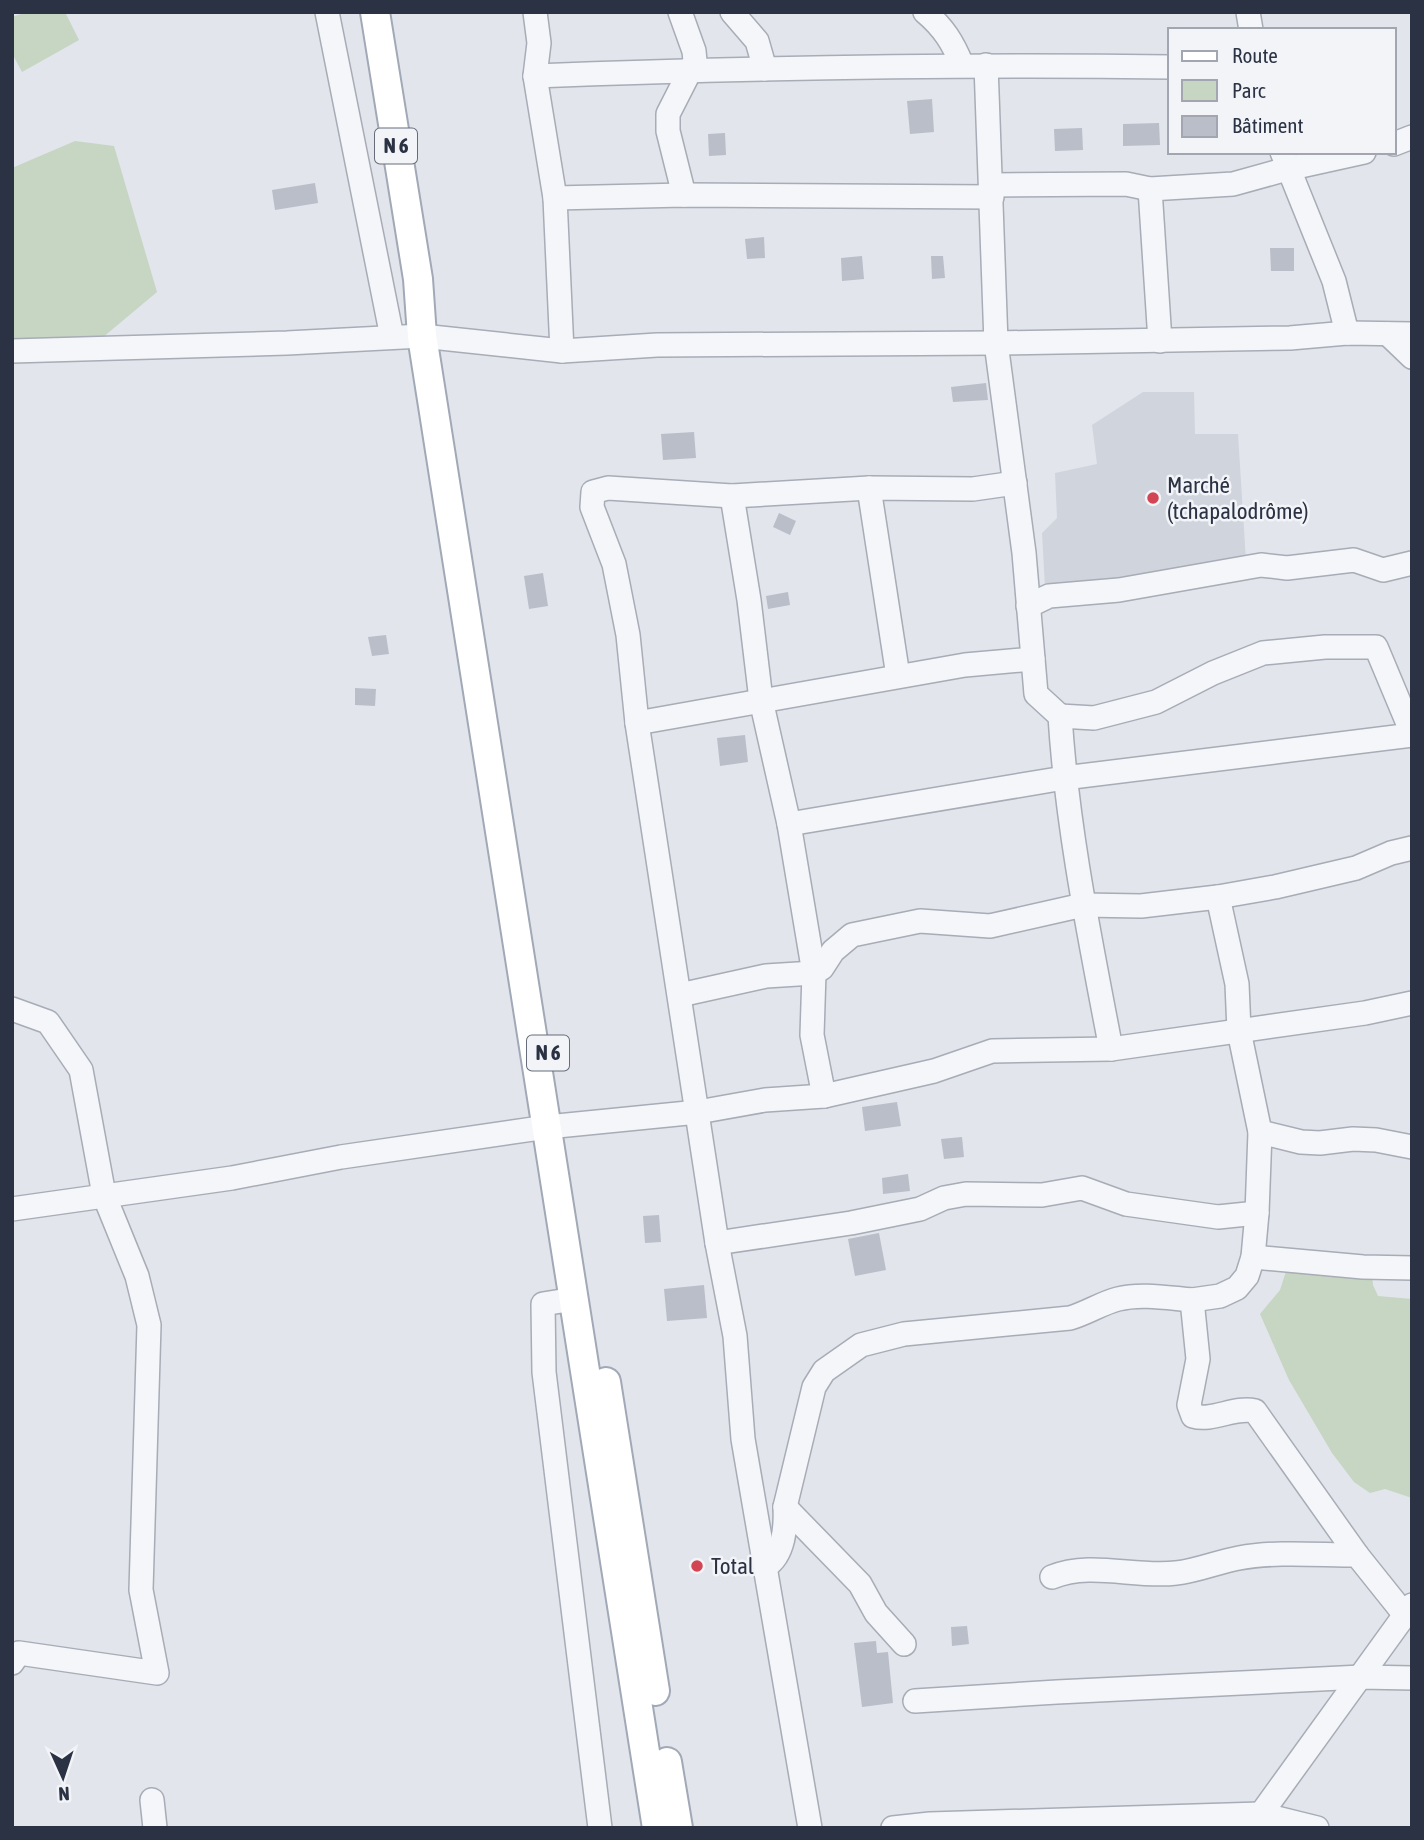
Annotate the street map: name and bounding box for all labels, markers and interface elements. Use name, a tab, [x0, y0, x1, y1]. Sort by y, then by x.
legend	[1168, 28, 1396, 154]
text: Route	[1232, 43, 1278, 67]
text: Parc	[1232, 78, 1266, 102]
text: Bâtiment	[1232, 113, 1303, 137]
road number: N 6	[375, 128, 417, 164]
place label: Marché (tchapalodrôme)	[1167, 472, 1309, 524]
marker: Marché (tchapalodrôme)	[1145, 490, 1161, 506]
road number: N 6	[527, 1036, 569, 1070]
place label: Total	[711, 1553, 754, 1579]
marker: Total	[689, 1558, 705, 1574]
north arrow	[28, 1742, 98, 1812]
text: N	[58, 1783, 70, 1805]

